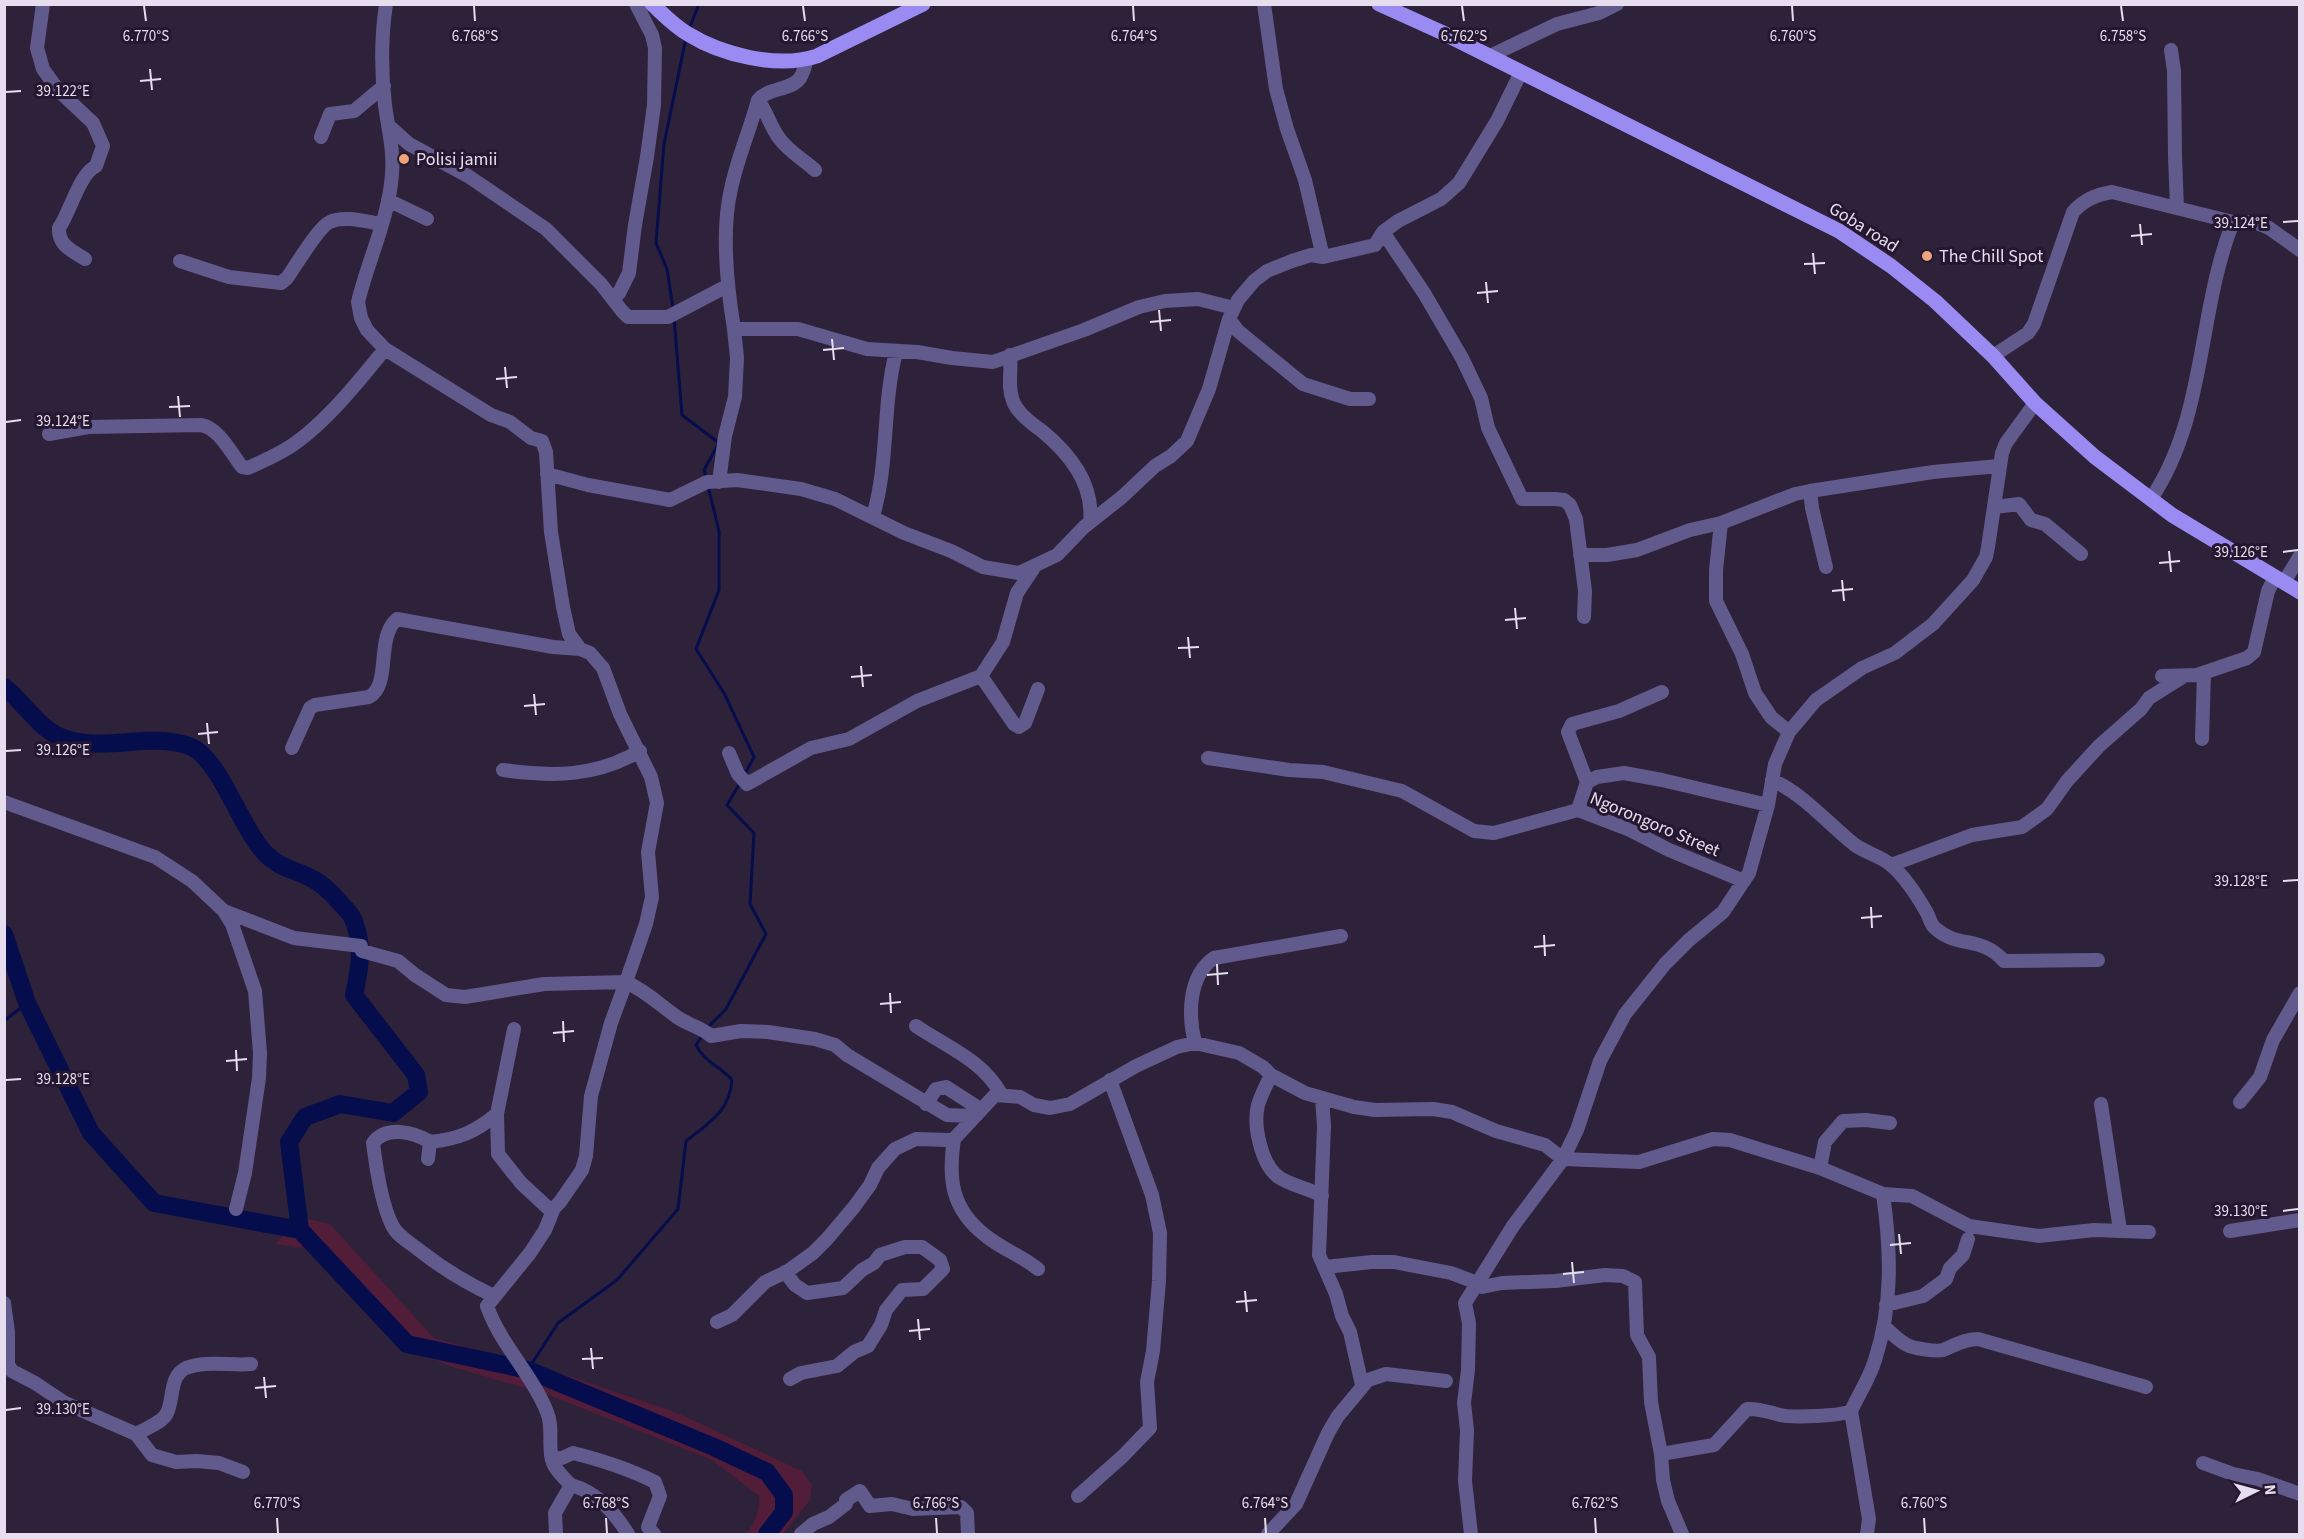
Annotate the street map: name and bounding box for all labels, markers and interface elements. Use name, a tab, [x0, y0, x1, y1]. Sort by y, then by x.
text: 6.770°S	[123, 26, 169, 47]
text: 6.768°S	[452, 26, 498, 47]
text: 6.766°S	[782, 26, 828, 47]
text: 6.764°S	[1111, 26, 1157, 47]
text: 6.762°S	[1441, 26, 1487, 47]
text: 6.760°S	[1770, 26, 1816, 47]
text: 6.758°S	[2100, 26, 2146, 47]
text: 39.122°E	[36, 81, 90, 102]
place label: Polisi jamii	[416, 147, 497, 172]
marker: Polisi jamii	[397, 152, 411, 166]
street label: Goba road	[1824, 196, 1903, 259]
text: 39.124°E	[2214, 213, 2268, 234]
place label: The Chill Spot	[1939, 244, 2043, 269]
marker: The Chill Spot	[1920, 249, 1934, 263]
text: 39.124°E	[36, 411, 90, 432]
text: 39.126°E	[2214, 542, 2268, 563]
text: 39.126°E	[36, 740, 90, 761]
street label: Ngorongoro Street	[1586, 786, 1724, 863]
text: 39.128°E	[2214, 871, 2268, 892]
text: 39.128°E	[36, 1069, 90, 1090]
text: 39.130°E	[2214, 1201, 2268, 1222]
text: 39.130°E	[36, 1399, 90, 1420]
north arrow	[2226, 1461, 2286, 1521]
text: N	[2259, 1484, 2281, 1496]
text: 6.770°S	[254, 1493, 300, 1514]
text: 6.768°S	[583, 1493, 629, 1514]
text: 6.766°S	[913, 1493, 959, 1514]
text: 6.764°S	[1242, 1493, 1288, 1514]
text: 6.762°S	[1572, 1493, 1618, 1514]
text: 6.760°S	[1901, 1493, 1947, 1514]

